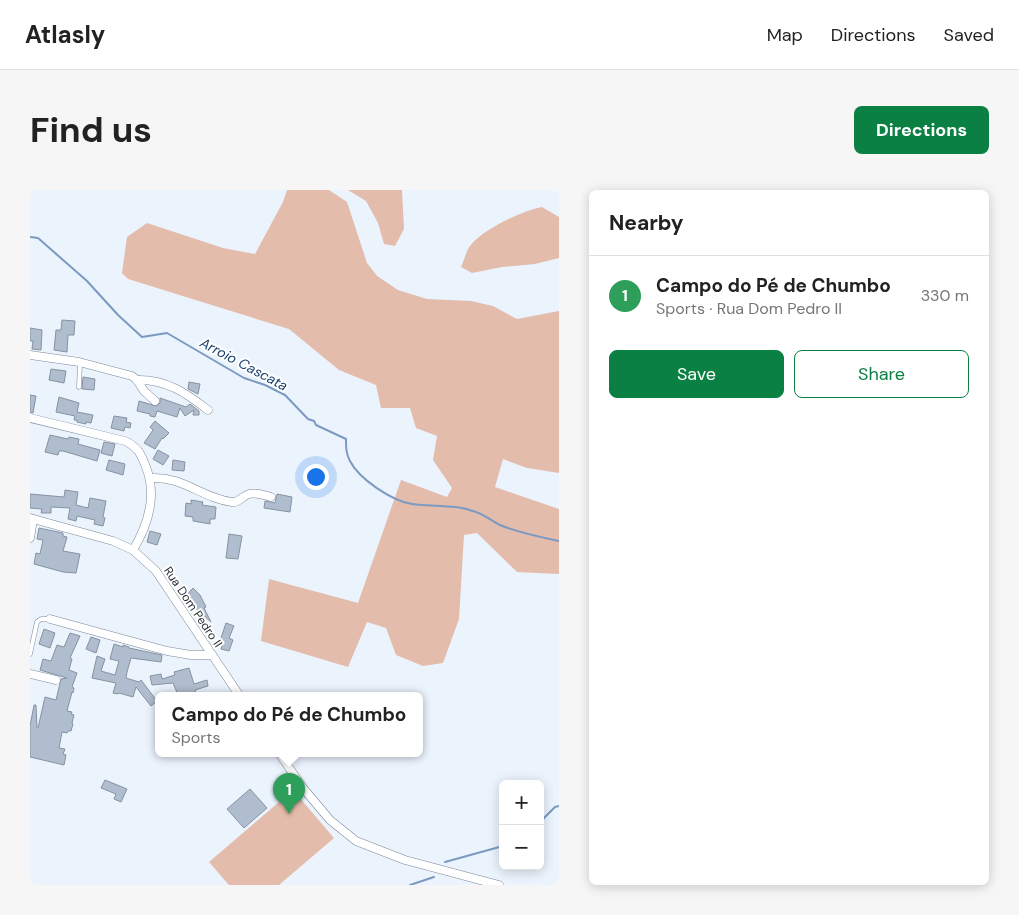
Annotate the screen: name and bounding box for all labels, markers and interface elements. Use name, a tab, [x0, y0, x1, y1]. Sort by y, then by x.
text: Atlasly	[25, 19, 105, 50]
text: Map	[767, 23, 803, 47]
text: Directions	[831, 23, 916, 47]
text: Saved	[944, 23, 994, 47]
button: Directions	[854, 106, 989, 154]
text: Find us	[30, 107, 152, 153]
text: Nearby	[609, 209, 683, 237]
text: Campo do Pé de Chumbo	[656, 273, 891, 298]
text: 1	[622, 285, 628, 306]
text: 330 m	[921, 285, 969, 306]
text: Sports · Rua Dom Pedro II	[656, 298, 842, 319]
water label: Arroio Cascata	[196, 333, 291, 395]
button: Save	[609, 350, 784, 398]
button: Share	[794, 350, 969, 398]
your location	[303, 464, 329, 490]
street label: Rua Dom Pedro II	[160, 564, 226, 650]
popup	[155, 692, 423, 757]
text: Campo do Pé de Chumbo	[172, 702, 406, 727]
text: Sports	[172, 727, 221, 748]
pin: 1	[273, 773, 305, 814]
map controls	[499, 780, 544, 870]
button: +	[499, 780, 544, 825]
button: −	[499, 825, 544, 870]

